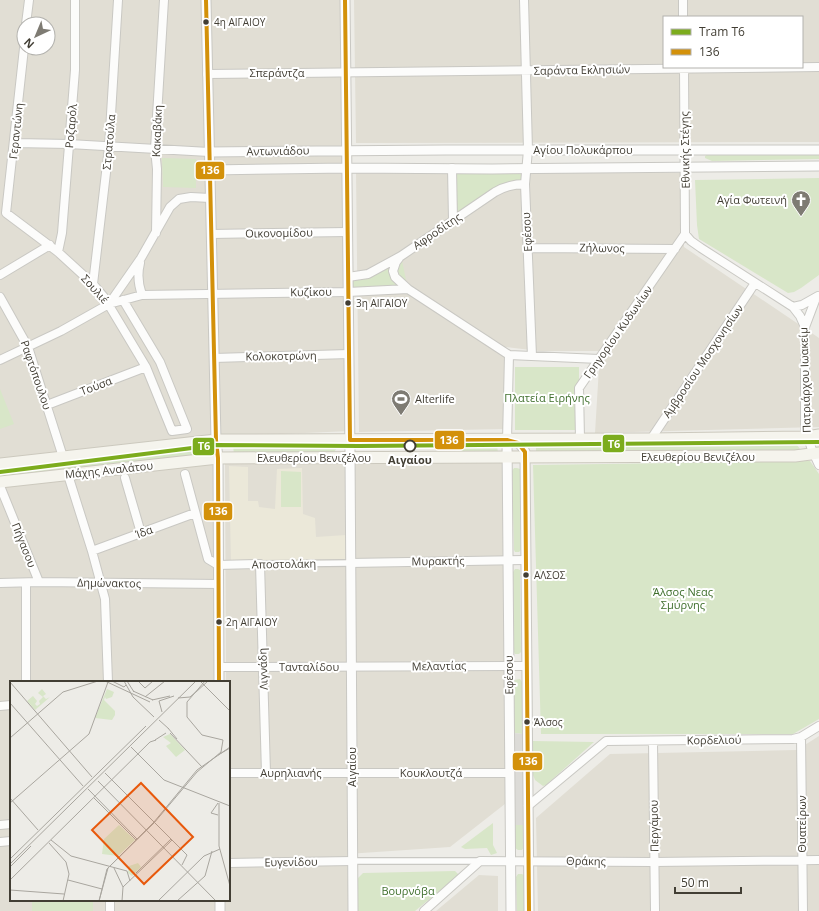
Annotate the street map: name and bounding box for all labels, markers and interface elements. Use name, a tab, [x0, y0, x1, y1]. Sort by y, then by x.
place label: 4η ΑΙΓΑΙΟΥ	[214, 15, 266, 29]
north arrow	[16, 16, 56, 56]
legend	[663, 16, 803, 68]
marker: 4η ΑΙΓΑΙΟΥ	[201, 17, 211, 27]
text: Tram Τ6	[699, 23, 745, 40]
text: N	[20, 35, 37, 52]
text: 136	[699, 43, 720, 60]
street label: Σαράντα Εκλησιών	[534, 61, 630, 78]
street label: Σπεράντζα	[249, 65, 305, 80]
street label: Γεραντώνη	[5, 102, 26, 160]
street label: Ροζαρόλ	[61, 103, 80, 149]
street label: Κακαβάκη	[148, 105, 165, 157]
street label: Εθνικής Στέγης	[676, 111, 693, 189]
street label: Στρατούλα	[99, 113, 118, 170]
street label: Αντωνιάδου	[246, 142, 310, 159]
street label: Αγίου Πολυκάρπου	[533, 142, 633, 157]
line badge: 136	[195, 161, 225, 180]
text: 136	[201, 162, 219, 177]
church icon: Αγία Φωτεινή	[790, 189, 812, 217]
place label: Αγία Φωτεινή	[717, 192, 787, 207]
street label: Αφροδίτης	[409, 209, 464, 252]
street label: Εφέσου	[518, 212, 535, 252]
street label: Οικονομίδου	[245, 224, 313, 241]
street label: Ζήλωνος	[579, 240, 625, 255]
street label: Σουλιέ	[78, 271, 112, 306]
street label: Γρηγορίου Κυδωνίων	[580, 282, 655, 381]
street label: Κυζίκου	[290, 284, 332, 299]
place label: 3η ΑΙΓΑΙΟΥ	[356, 296, 408, 310]
marker: 3η ΑΙΓΑΙΟΥ	[343, 298, 353, 308]
street label: Αμβροσίου Μοσχονησίων	[659, 301, 746, 420]
street label: Πατριάρχου Ιωακείμ	[795, 327, 814, 433]
street label: Ραφτόπουλου	[18, 338, 55, 412]
street label: Κολοκοτρώνη	[245, 347, 317, 364]
street label: Τούσα	[78, 373, 114, 398]
sports icon: Alterlife	[390, 388, 412, 416]
park label: Πλατεία Ειρήνης	[504, 390, 590, 405]
place label: Alterlife	[415, 391, 455, 406]
line badge: 136	[434, 430, 465, 450]
text: 136	[440, 432, 458, 447]
line badge: Τ6	[602, 434, 625, 453]
text: Τ6	[608, 436, 620, 451]
line badge: Τ6	[192, 437, 215, 456]
text: Τ6	[198, 438, 210, 453]
marker: Αιγαίου	[403, 439, 417, 453]
street label: Ελευθερίου Βενιζέλου	[641, 449, 755, 464]
street label: Ελευθερίου Βενιζέλου	[257, 450, 371, 465]
place label: Αιγαίου	[388, 452, 432, 467]
street label: Μάχης Αναλάτου	[64, 457, 154, 482]
line badge: 136	[203, 502, 233, 521]
text: 136	[209, 503, 227, 518]
street label: Πήγασου	[9, 520, 40, 570]
street label: Ίδα	[132, 521, 155, 542]
street label: Μυρακτής	[411, 553, 465, 568]
street label: Αποστολάκη	[252, 555, 316, 572]
place label: ΑΛΣΟΣ	[534, 568, 566, 582]
marker: ΑΛΣΟΣ	[521, 570, 531, 580]
street label: Δημώνακτος	[77, 574, 141, 591]
park label: Άλσος Νεας Σμύρνης	[653, 584, 713, 612]
place label: 2η ΑΙΓΑΙΟΥ	[226, 615, 278, 629]
marker: 2η ΑΙΓΑΙΟΥ	[214, 617, 224, 627]
street label: Λιγνάδη	[254, 648, 271, 690]
street label: Εφέσου	[501, 655, 516, 695]
street label: Μελαντίας	[412, 658, 466, 673]
street label: Τανταλίδου	[279, 659, 339, 674]
inset map	[10, 681, 230, 901]
place label: Άλσος	[534, 715, 563, 729]
marker: Άλσος	[522, 717, 532, 727]
street label: Κορδελιού	[686, 732, 742, 747]
street label: Αιγαίου	[344, 747, 359, 787]
line badge: 136	[512, 752, 543, 771]
text: 136	[519, 753, 537, 768]
street label: Αυρηλιανής	[260, 765, 322, 780]
street label: Κουκλουτζά	[400, 765, 462, 780]
street label: Θυατείρων	[794, 795, 809, 853]
street label: Περγάμου	[646, 799, 661, 852]
street label: Θράκης	[566, 853, 606, 868]
street label: Ευγενίδου	[264, 854, 318, 869]
scale bar	[675, 869, 741, 895]
text: 50 m	[681, 874, 709, 891]
park label: Βουρνόβα	[381, 883, 435, 898]

